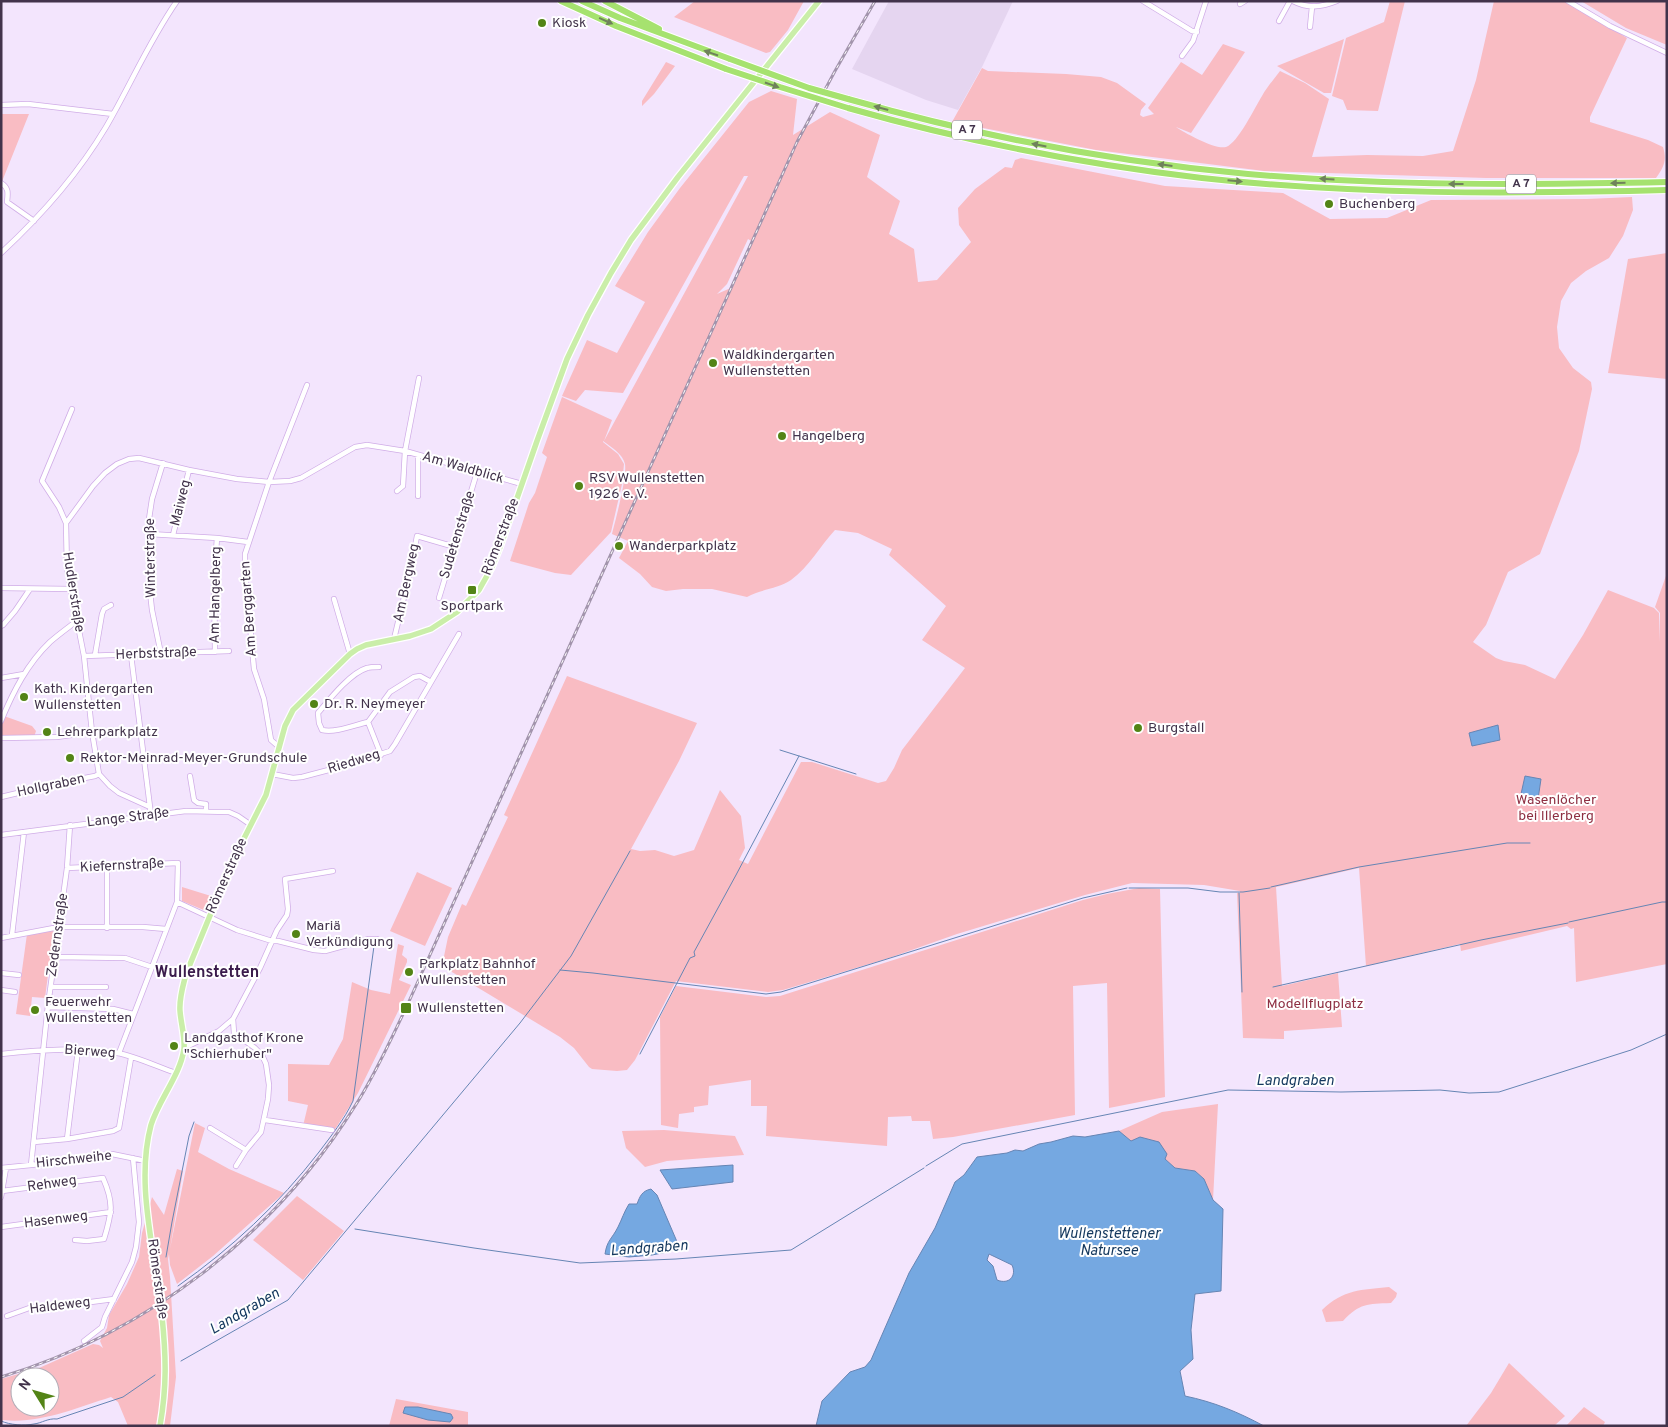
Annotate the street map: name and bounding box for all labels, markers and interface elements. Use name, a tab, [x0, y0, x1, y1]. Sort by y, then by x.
place label: Kiosk	[552, 15, 586, 32]
marker: Kiosk	[536, 17, 548, 29]
one-way arrow	[599, 17, 613, 25]
one-way arrow	[703, 49, 718, 56]
one-way arrow	[765, 81, 780, 89]
one-way arrow	[873, 104, 889, 112]
road number: A 7	[952, 120, 982, 140]
one-way arrow	[1031, 140, 1047, 148]
one-way arrow	[1157, 161, 1173, 169]
road number: A 7	[1506, 174, 1536, 193]
one-way arrow	[1318, 175, 1334, 183]
one-way arrow	[1227, 177, 1243, 185]
one-way arrow	[1610, 179, 1626, 187]
one-way arrow	[1447, 180, 1463, 188]
place label: Buchenberg	[1339, 196, 1415, 213]
marker: Buchenberg	[1323, 198, 1335, 210]
place label: Waldkindergarten Wullenstetten	[723, 347, 835, 380]
marker: Waldkindergarten Wullenstetten	[707, 357, 719, 369]
place label: Hangelberg	[792, 428, 865, 445]
marker: Hangelberg	[776, 430, 788, 442]
street label: Am Waldblick	[420, 448, 506, 488]
place label: RSV Wullenstetten 1926 e. V.	[589, 470, 705, 503]
street label: Maiweg	[167, 478, 195, 528]
marker: RSV Wullenstetten 1926 e. V.	[573, 480, 585, 492]
street label: Sudetenstraße	[437, 489, 479, 581]
street label: Römerstraße	[479, 496, 523, 578]
street label: Winterstraße	[142, 518, 160, 598]
place label: Wanderparkplatz	[629, 538, 737, 555]
marker: Wanderparkplatz	[613, 540, 625, 552]
street label: Am Bergweg	[390, 542, 424, 624]
street label: Am Hangelberg	[207, 546, 225, 644]
street label: Hudlerstraße	[58, 551, 88, 633]
street label: Am Berggarten	[237, 560, 261, 658]
marker: Sportpark	[466, 584, 478, 596]
place label: Sportpark	[440, 598, 504, 615]
street label: Herbststraße	[115, 644, 197, 664]
place label: Kath. Kindergarten Wullenstetten	[34, 681, 153, 714]
marker: Kath. Kindergarten Wullenstetten	[18, 691, 30, 703]
place label: Dr. R. Neymeyer	[324, 696, 426, 713]
marker: Dr. R. Neymeyer	[308, 698, 320, 710]
place label: Burgstall	[1148, 720, 1204, 737]
marker: Burgstall	[1132, 722, 1144, 734]
place label: Lehrerparkplatz	[57, 724, 158, 741]
marker: Lehrerparkplatz	[41, 726, 53, 738]
street label: Riedweg	[326, 746, 382, 778]
place label: Rektor-Meinrad-Meyer-Grundschule	[80, 750, 307, 767]
marker: Rektor-Meinrad-Meyer-Grundschule	[64, 752, 76, 764]
street label: Hollgraben	[15, 770, 87, 802]
park label: Wasenlöcher bei Illerberg	[1516, 792, 1597, 825]
street label: Lange Straße	[86, 805, 170, 831]
street label: Römerstraße	[203, 835, 251, 917]
street label: Kiefernstraße	[79, 855, 165, 877]
street label: Zedernstraße	[44, 892, 72, 978]
place label: Mariä Verkündigung	[306, 918, 393, 951]
marker: Mariä Verkündigung	[290, 928, 302, 940]
place label: Parkplatz Bahnhof Wullenstetten	[419, 956, 536, 989]
district label: Wullenstetten	[155, 963, 259, 983]
marker: Parkplatz Bahnhof Wullenstetten	[403, 966, 415, 978]
place label: Feuerwehr Wullenstetten	[45, 994, 132, 1027]
park label: Modellflugplatz	[1266, 996, 1364, 1013]
place label: Wullenstetten	[417, 1000, 504, 1017]
marker: Wullenstetten	[399, 1001, 413, 1015]
marker: Feuerwehr Wullenstetten	[29, 1004, 41, 1016]
place label: Landgasthof Krone "Schierhuber"	[184, 1030, 304, 1063]
marker: Landgasthof Krone "Schierhuber"	[168, 1040, 180, 1052]
street label: Bierweg	[64, 1042, 116, 1062]
water label: Landgraben	[1256, 1072, 1334, 1091]
street label: Hirschweihe	[35, 1148, 113, 1172]
street label: Rehweg	[26, 1172, 78, 1196]
street label: Hasenweg	[23, 1208, 89, 1232]
water label: Wullenstettener Natursee	[1058, 1225, 1162, 1261]
water label: Landgraben	[610, 1237, 688, 1261]
street label: Römerstraße	[143, 1238, 171, 1320]
water label: Landgraben	[207, 1284, 283, 1340]
street label: Haldeweg	[29, 1294, 91, 1318]
north arrow	[10, 1367, 60, 1417]
text: N	[16, 1376, 36, 1394]

